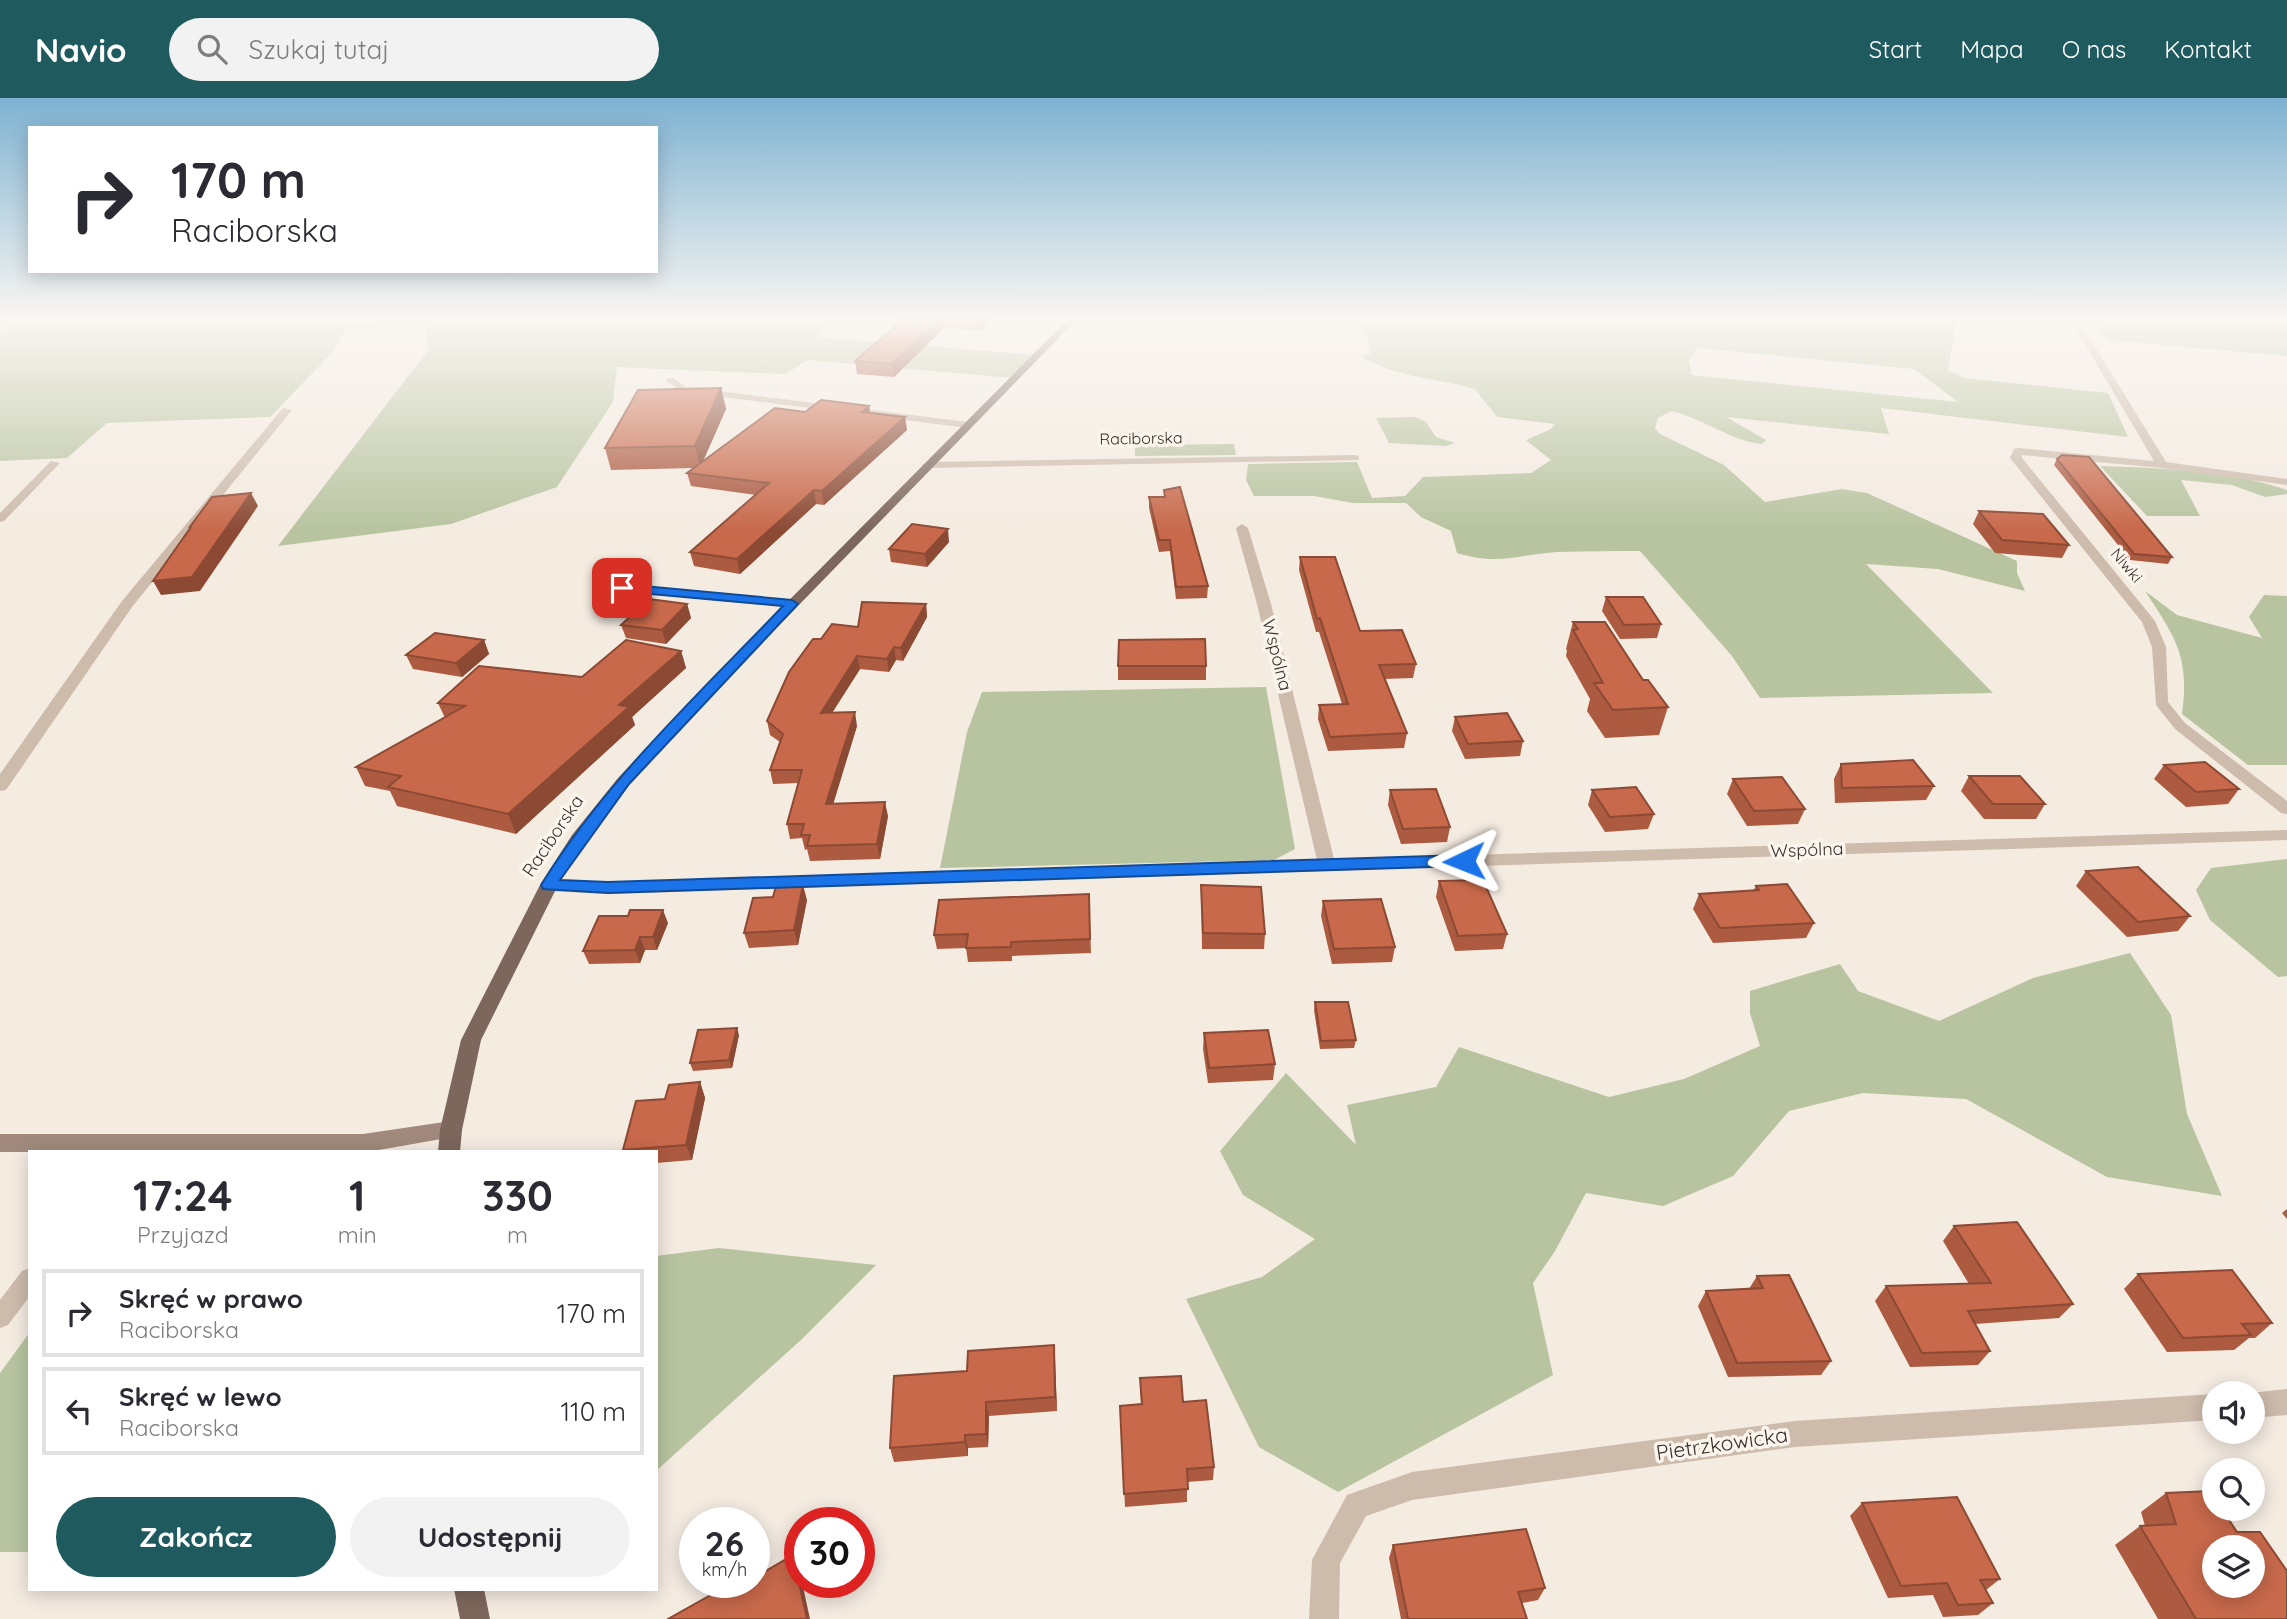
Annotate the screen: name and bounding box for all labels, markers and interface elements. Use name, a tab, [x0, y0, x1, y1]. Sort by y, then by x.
search box	[169, 18, 659, 81]
text: Navio	[35, 29, 127, 70]
icon: search	[193, 30, 231, 68]
text: Szukaj tutaj	[249, 33, 389, 66]
text: Start	[1869, 34, 1922, 64]
text: Mapa	[1960, 34, 2024, 64]
text: O nas	[2062, 34, 2126, 64]
text: Kontakt	[2164, 34, 2252, 64]
text: 170 m	[171, 149, 306, 210]
icon: right	[56, 154, 147, 245]
text: Raciborska	[171, 210, 338, 250]
street label: Raciborska	[1099, 427, 1183, 449]
street label: Niwki	[2107, 544, 2147, 586]
pin	[592, 558, 652, 618]
icon: arrive	[603, 569, 641, 607]
street label: Wspólna	[1257, 617, 1297, 693]
street label: Raciborska	[517, 790, 588, 881]
position arrow	[1427, 824, 1501, 898]
street label: Wspólna	[1770, 837, 1844, 862]
text: 17:24	[133, 1169, 233, 1222]
text: 1	[349, 1169, 365, 1222]
text: 330	[482, 1169, 553, 1222]
text: Przyjazd	[137, 1220, 229, 1249]
text: min	[338, 1220, 377, 1249]
text: m	[507, 1220, 528, 1249]
text: Skręć w prawo	[119, 1282, 303, 1315]
icon: right	[60, 1294, 98, 1332]
text: 170 m	[557, 1297, 626, 1330]
text: Raciborska	[119, 1315, 239, 1344]
text: Skręć w lewo	[119, 1380, 282, 1413]
map controls	[2202, 1381, 2265, 1598]
button: sound	[2202, 1381, 2265, 1444]
icon: left	[60, 1392, 98, 1430]
text: 110 m	[560, 1395, 626, 1428]
text: Raciborska	[119, 1413, 239, 1442]
street label: Pietrzkowicka	[1654, 1421, 1789, 1465]
button: search	[2202, 1458, 2265, 1521]
button: Zakończ	[56, 1497, 336, 1577]
button: Udostępnij	[350, 1497, 630, 1577]
speed limit sign: 30	[784, 1507, 875, 1598]
text: 26	[705, 1521, 744, 1565]
button: layers	[2202, 1535, 2265, 1598]
text: km/h	[702, 1558, 747, 1581]

